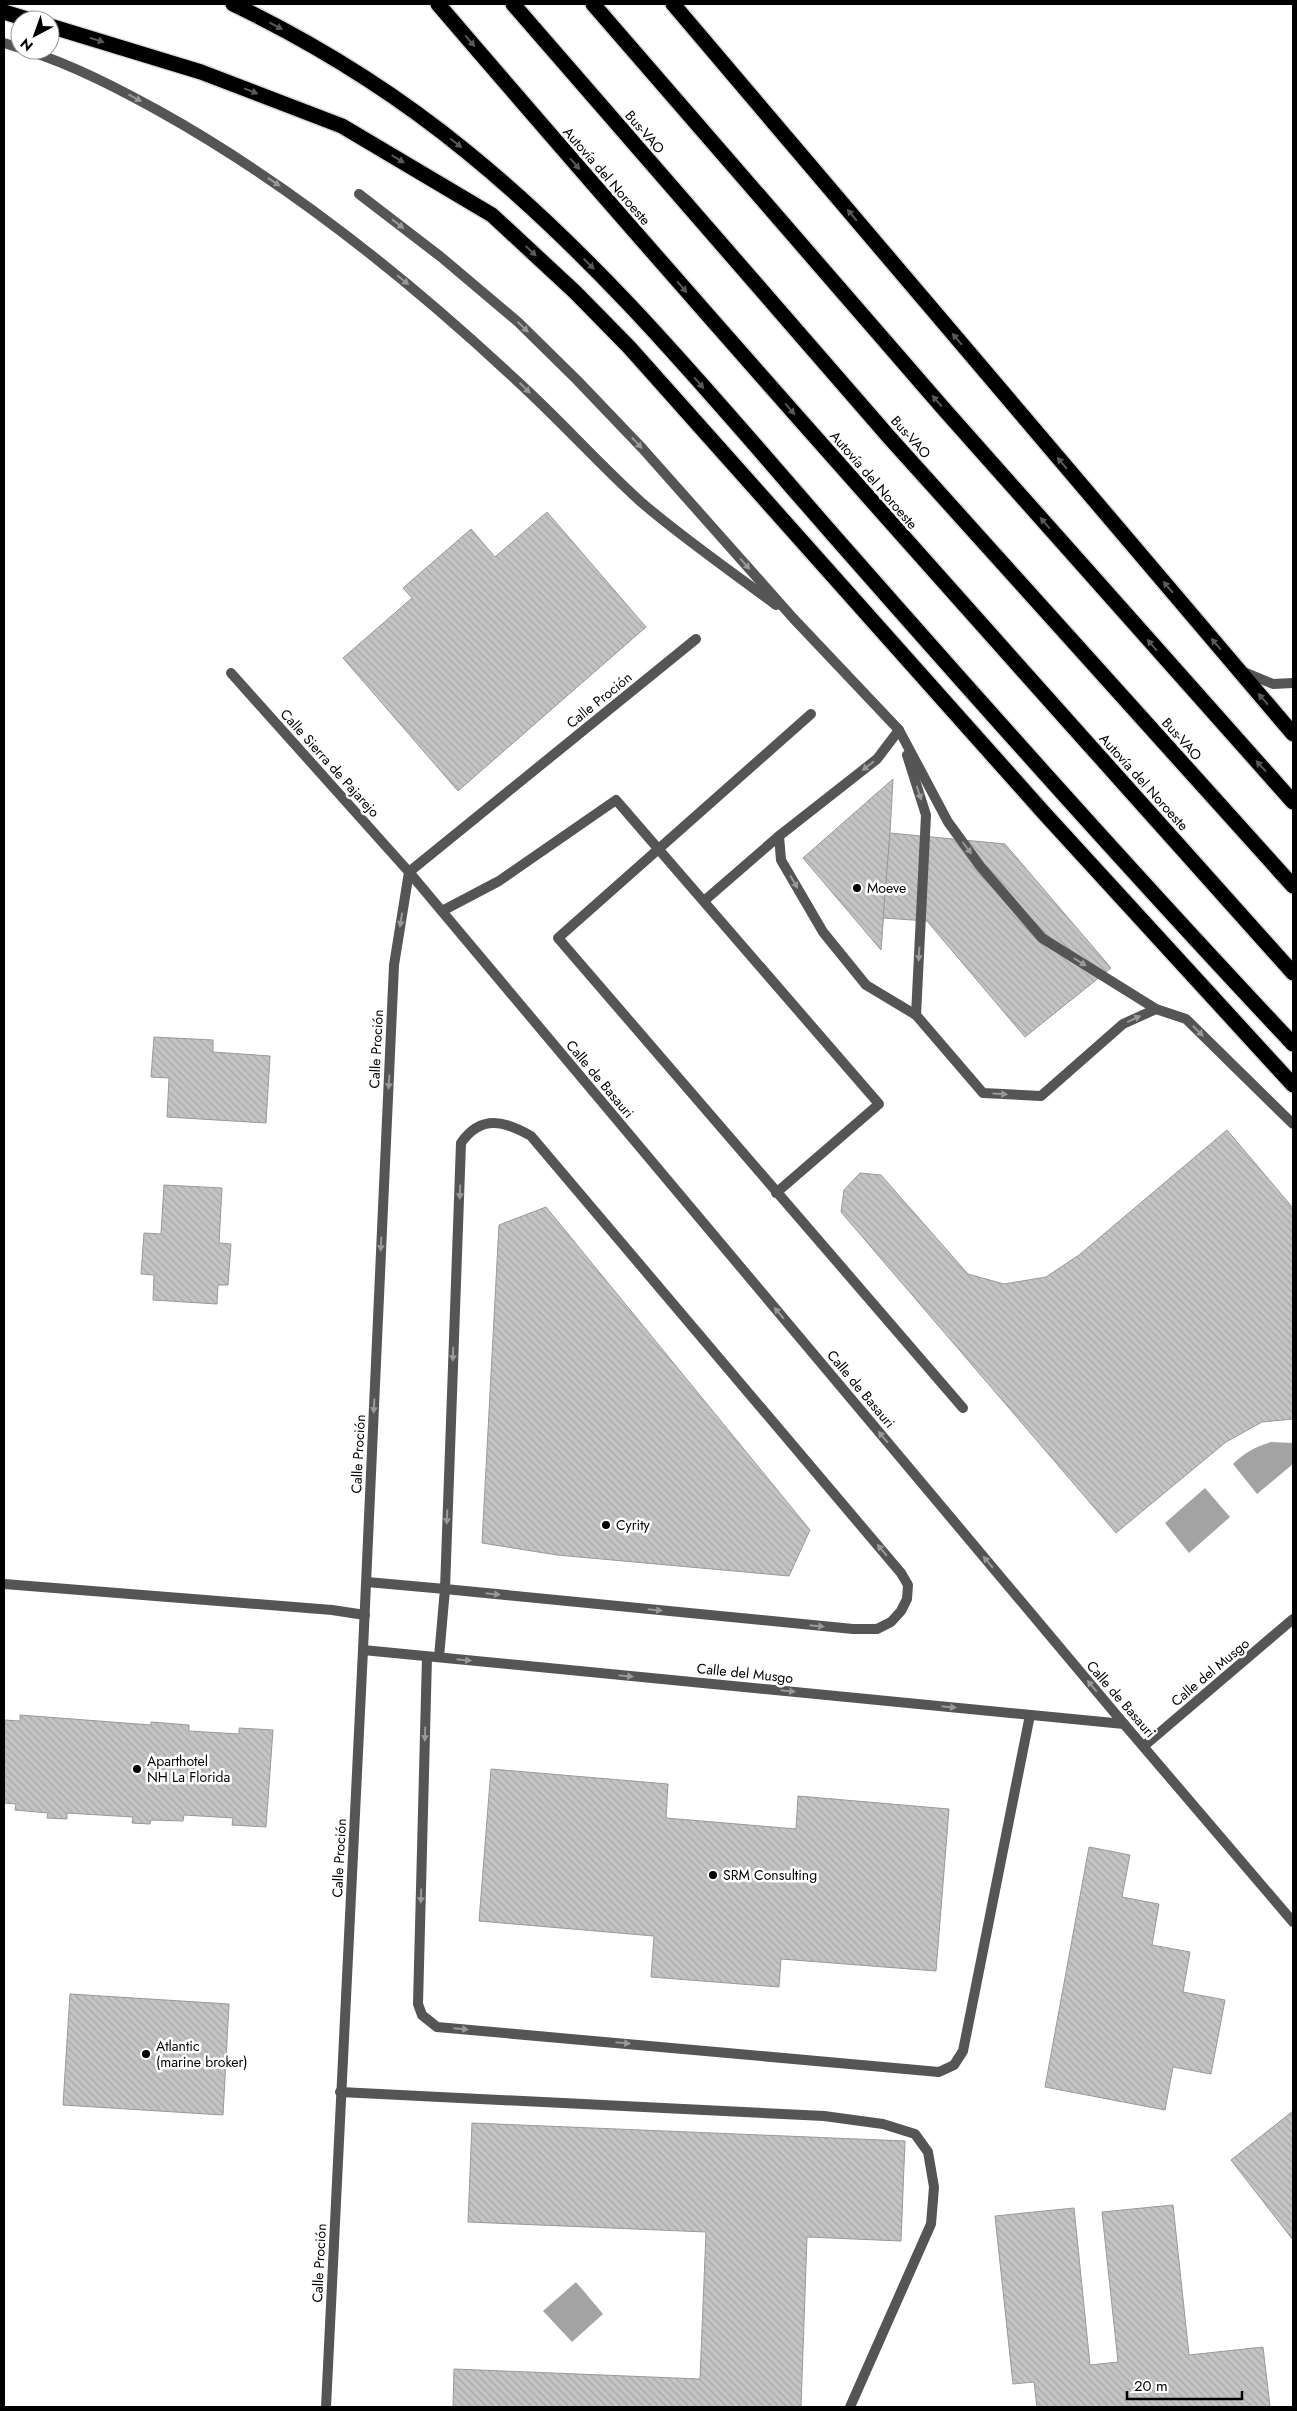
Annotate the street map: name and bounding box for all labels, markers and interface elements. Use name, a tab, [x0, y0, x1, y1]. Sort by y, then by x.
north arrow	[10, 10, 60, 60]
one-way arrow	[269, 21, 283, 30]
text: N	[16, 34, 37, 56]
one-way arrow	[464, 34, 475, 47]
one-way arrow	[89, 37, 104, 45]
one-way arrow	[244, 87, 259, 95]
one-way arrow	[128, 94, 142, 102]
street label: Bus-VAO	[621, 106, 669, 158]
street label: Autovía del Noroeste	[559, 122, 655, 230]
one-way arrow	[449, 138, 462, 149]
one-way arrow	[391, 154, 404, 163]
one-way arrow	[570, 158, 581, 171]
one-way arrow	[267, 177, 281, 187]
one-way arrow	[847, 209, 858, 222]
one-way arrow	[391, 218, 404, 229]
one-way arrow	[524, 245, 536, 257]
one-way arrow	[583, 258, 595, 270]
one-way arrow	[396, 275, 409, 286]
one-way arrow	[677, 280, 688, 293]
one-way arrow	[516, 321, 528, 333]
one-way arrow	[952, 333, 963, 346]
one-way arrow	[694, 377, 705, 390]
one-way arrow	[518, 382, 530, 394]
one-way arrow	[931, 396, 943, 408]
one-way arrow	[784, 402, 795, 415]
street label: Bus-VAO	[886, 411, 936, 463]
street label: Autovía del Noroeste	[826, 426, 922, 534]
one-way arrow	[631, 436, 643, 448]
one-way arrow	[1057, 457, 1068, 470]
one-way arrow	[1039, 517, 1050, 530]
one-way arrow	[739, 558, 751, 570]
one-way arrow	[1162, 580, 1173, 593]
one-way arrow	[1211, 637, 1222, 650]
one-way arrow	[1146, 639, 1158, 651]
street label: Calle Proción	[562, 667, 636, 733]
one-way arrow	[1258, 692, 1269, 705]
street label: Calle Sierra de Pajarejo	[276, 704, 384, 822]
street label: Bus-VAO	[1157, 713, 1207, 765]
street label: Autovía del Noroeste	[1095, 729, 1193, 835]
one-way arrow	[1255, 759, 1266, 772]
one-way arrow	[861, 761, 874, 772]
one-way arrow	[916, 786, 924, 801]
one-way arrow	[962, 841, 972, 855]
one-way arrow	[790, 875, 798, 890]
place label: Moeve	[867, 878, 906, 898]
marker: Moeve	[851, 882, 863, 894]
one-way arrow	[397, 912, 405, 928]
one-way arrow	[915, 946, 923, 962]
one-way arrow	[1073, 957, 1087, 967]
street label: Calle Proción	[364, 1009, 388, 1089]
one-way arrow	[1127, 1015, 1141, 1023]
one-way arrow	[1192, 1025, 1204, 1037]
street label: Calle de Basauri	[561, 1036, 639, 1122]
one-way arrow	[384, 1074, 392, 1090]
one-way arrow	[992, 1090, 1008, 1098]
one-way arrow	[455, 1184, 463, 1200]
one-way arrow	[377, 1236, 385, 1252]
one-way arrow	[774, 1307, 785, 1319]
one-way arrow	[449, 1346, 457, 1362]
street label: Calle de Basauri	[822, 1346, 900, 1432]
one-way arrow	[370, 1399, 378, 1415]
street label: Calle Proción	[346, 1414, 370, 1494]
one-way arrow	[878, 1431, 889, 1444]
one-way arrow	[443, 1509, 451, 1525]
place label: Cyrity	[616, 1515, 651, 1535]
marker: Cyrity	[600, 1519, 612, 1531]
one-way arrow	[876, 1543, 887, 1556]
one-way arrow	[982, 1556, 993, 1569]
one-way arrow	[485, 1590, 501, 1598]
one-way arrow	[647, 1606, 663, 1614]
one-way arrow	[809, 1622, 825, 1630]
street label: Calle del Musgo	[1167, 1633, 1254, 1711]
one-way arrow	[457, 1656, 473, 1664]
street label: Calle de Basauri	[1082, 1656, 1160, 1742]
street label: Calle del Musgo	[696, 1658, 794, 1688]
one-way arrow	[618, 1672, 634, 1680]
one-way arrow	[1087, 1680, 1098, 1693]
one-way arrow	[780, 1688, 796, 1696]
one-way arrow	[942, 1703, 958, 1711]
one-way arrow	[421, 1726, 429, 1742]
place label: Aparthotel NH La Florida	[147, 1751, 230, 1787]
marker: Aparthotel NH La Florida	[131, 1763, 143, 1775]
street label: Calle Proción	[327, 1818, 351, 1898]
place label: SRM Consulting	[723, 1865, 817, 1885]
marker: SRM Consulting	[707, 1869, 719, 1881]
one-way arrow	[416, 1888, 424, 1904]
one-way arrow	[453, 2025, 469, 2033]
place label: Atlantic (marine broker)	[156, 2036, 248, 2072]
one-way arrow	[615, 2040, 631, 2048]
marker: Atlantic (marine broker)	[140, 2048, 152, 2060]
street label: Calle Proción	[307, 2223, 331, 2303]
scale bar	[1127, 2368, 1242, 2400]
text: 20 m	[1134, 2375, 1168, 2397]

